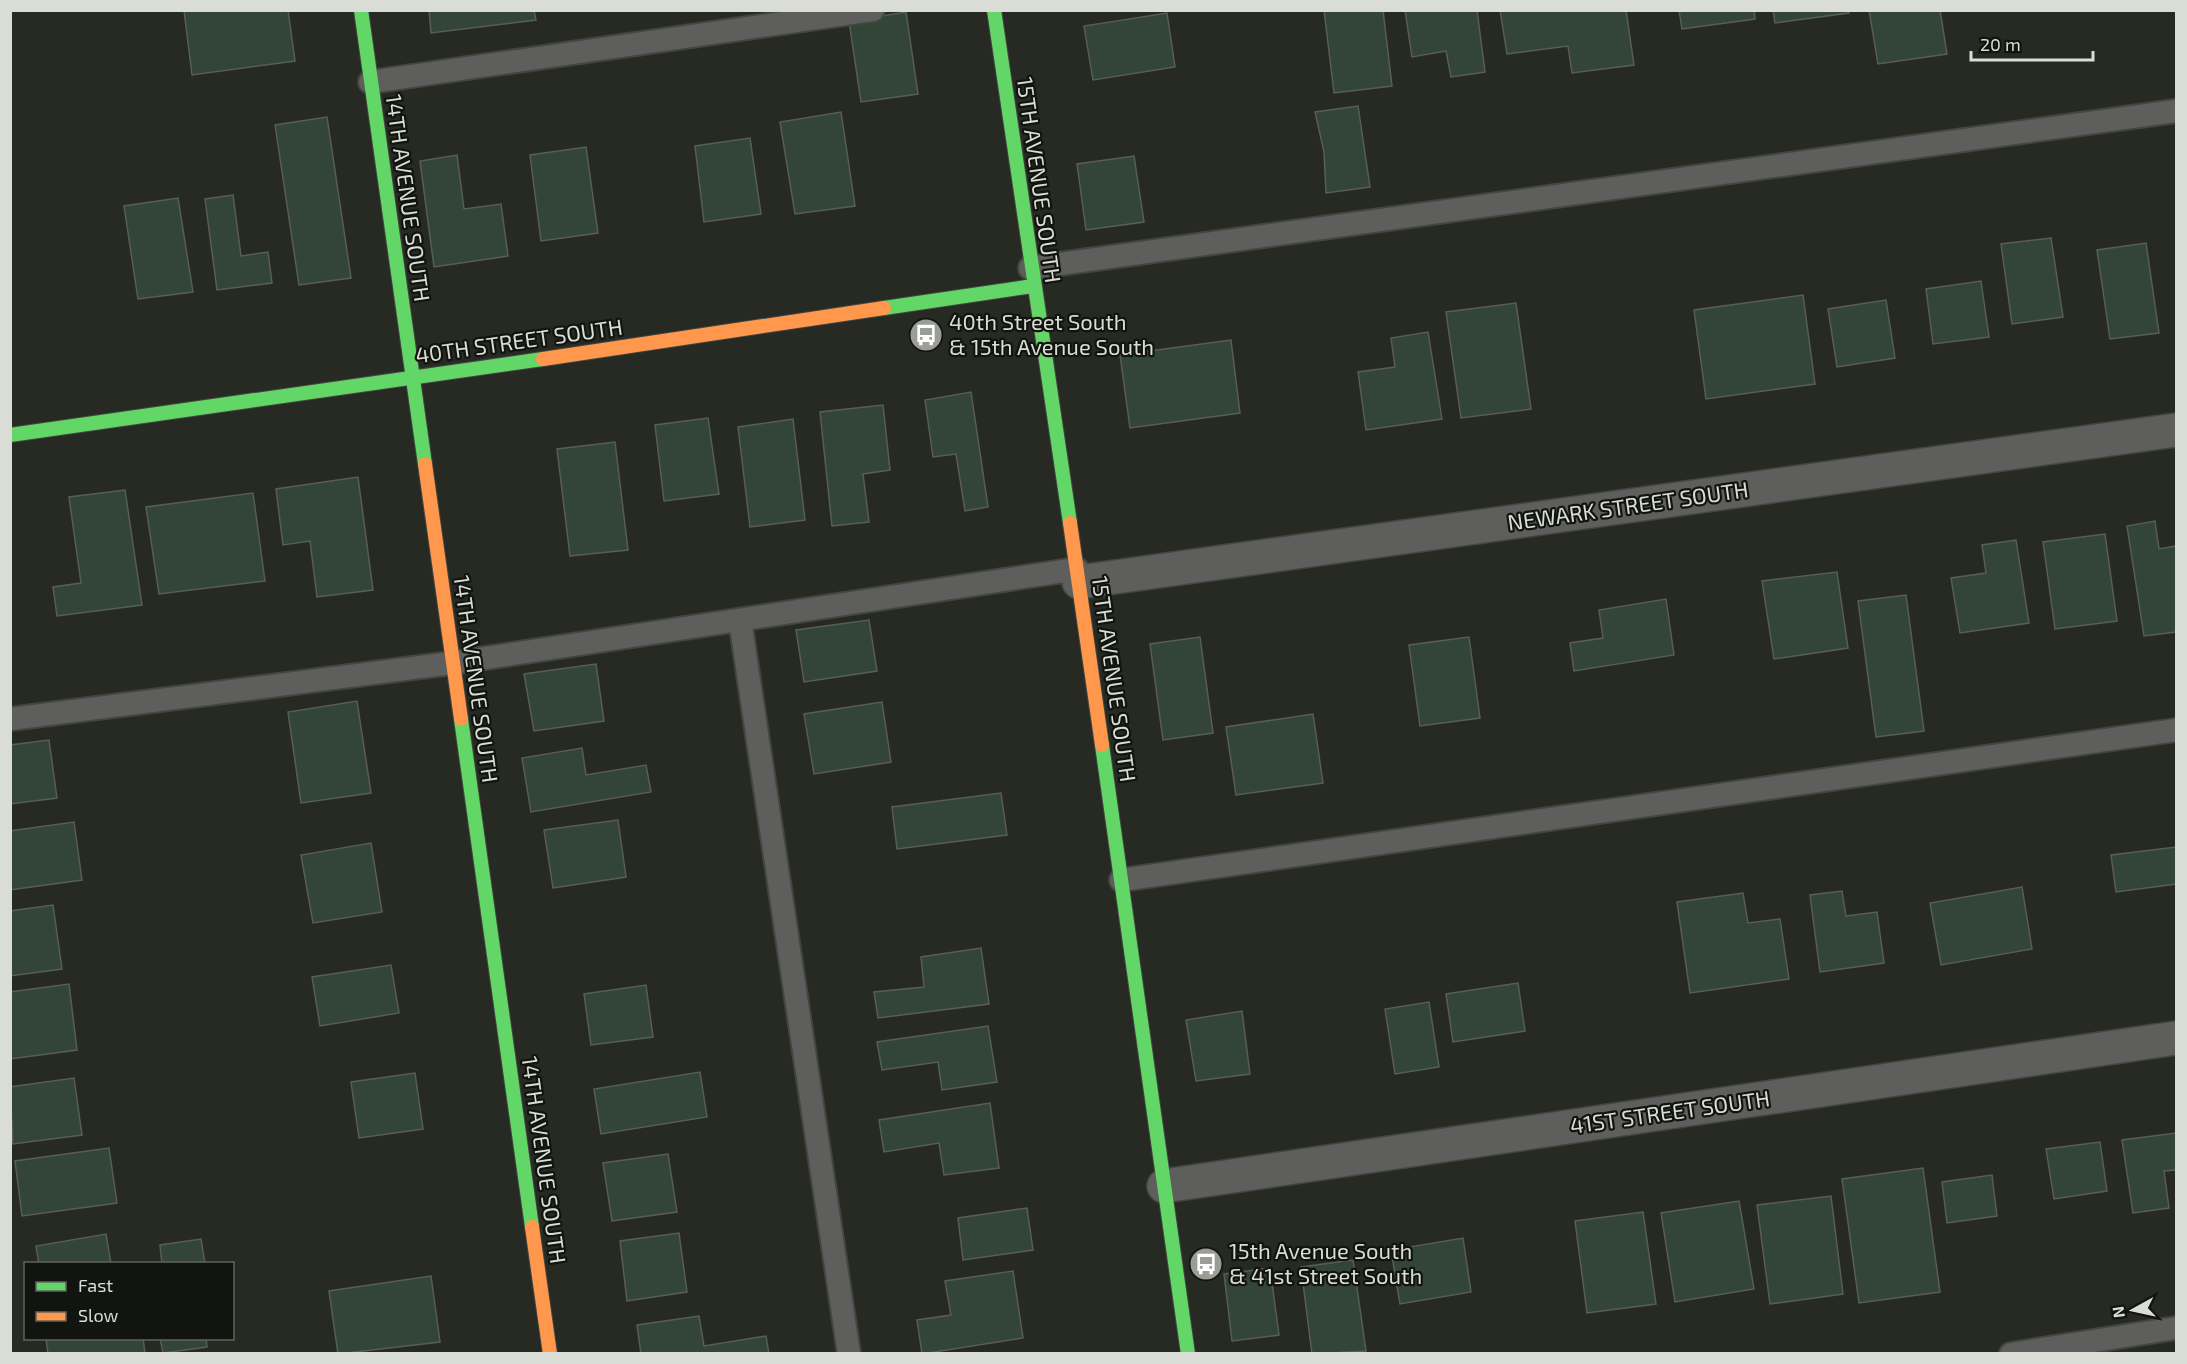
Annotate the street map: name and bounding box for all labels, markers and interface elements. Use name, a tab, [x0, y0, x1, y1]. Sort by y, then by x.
scale bar	[1971, 24, 2092, 62]
text: 20 m	[1980, 33, 2021, 55]
street label: 15TH AVENUE SOUTH	[1013, 75, 1067, 284]
street label: 14TH AVENUE SOUTH	[382, 93, 436, 303]
place label: 40th Street South & 15th Avenue South	[949, 308, 1154, 359]
street label: 40TH STREET SOUTH	[414, 313, 624, 367]
bus stop icon: 40th Street South & 15th Avenue South	[908, 317, 944, 353]
street label: NEWARK STREET SOUTH	[1506, 475, 1750, 535]
street label: 14TH AVENUE SOUTH	[450, 574, 504, 784]
street label: 15TH AVENUE SOUTH	[1088, 574, 1142, 783]
street label: 14TH AVENUE SOUTH	[518, 1055, 572, 1265]
street label: 41ST STREET SOUTH	[1568, 1084, 1771, 1138]
place label: 15th Avenue South & 41st Street South	[1229, 1237, 1422, 1288]
bus stop icon: 15th Avenue South & 41st Street South	[1188, 1246, 1224, 1282]
legend	[24, 1262, 234, 1340]
text: Fast	[78, 1274, 113, 1296]
north arrow	[2103, 1280, 2163, 1340]
text: Slow	[78, 1304, 119, 1326]
text: N	[2107, 1305, 2128, 1319]

